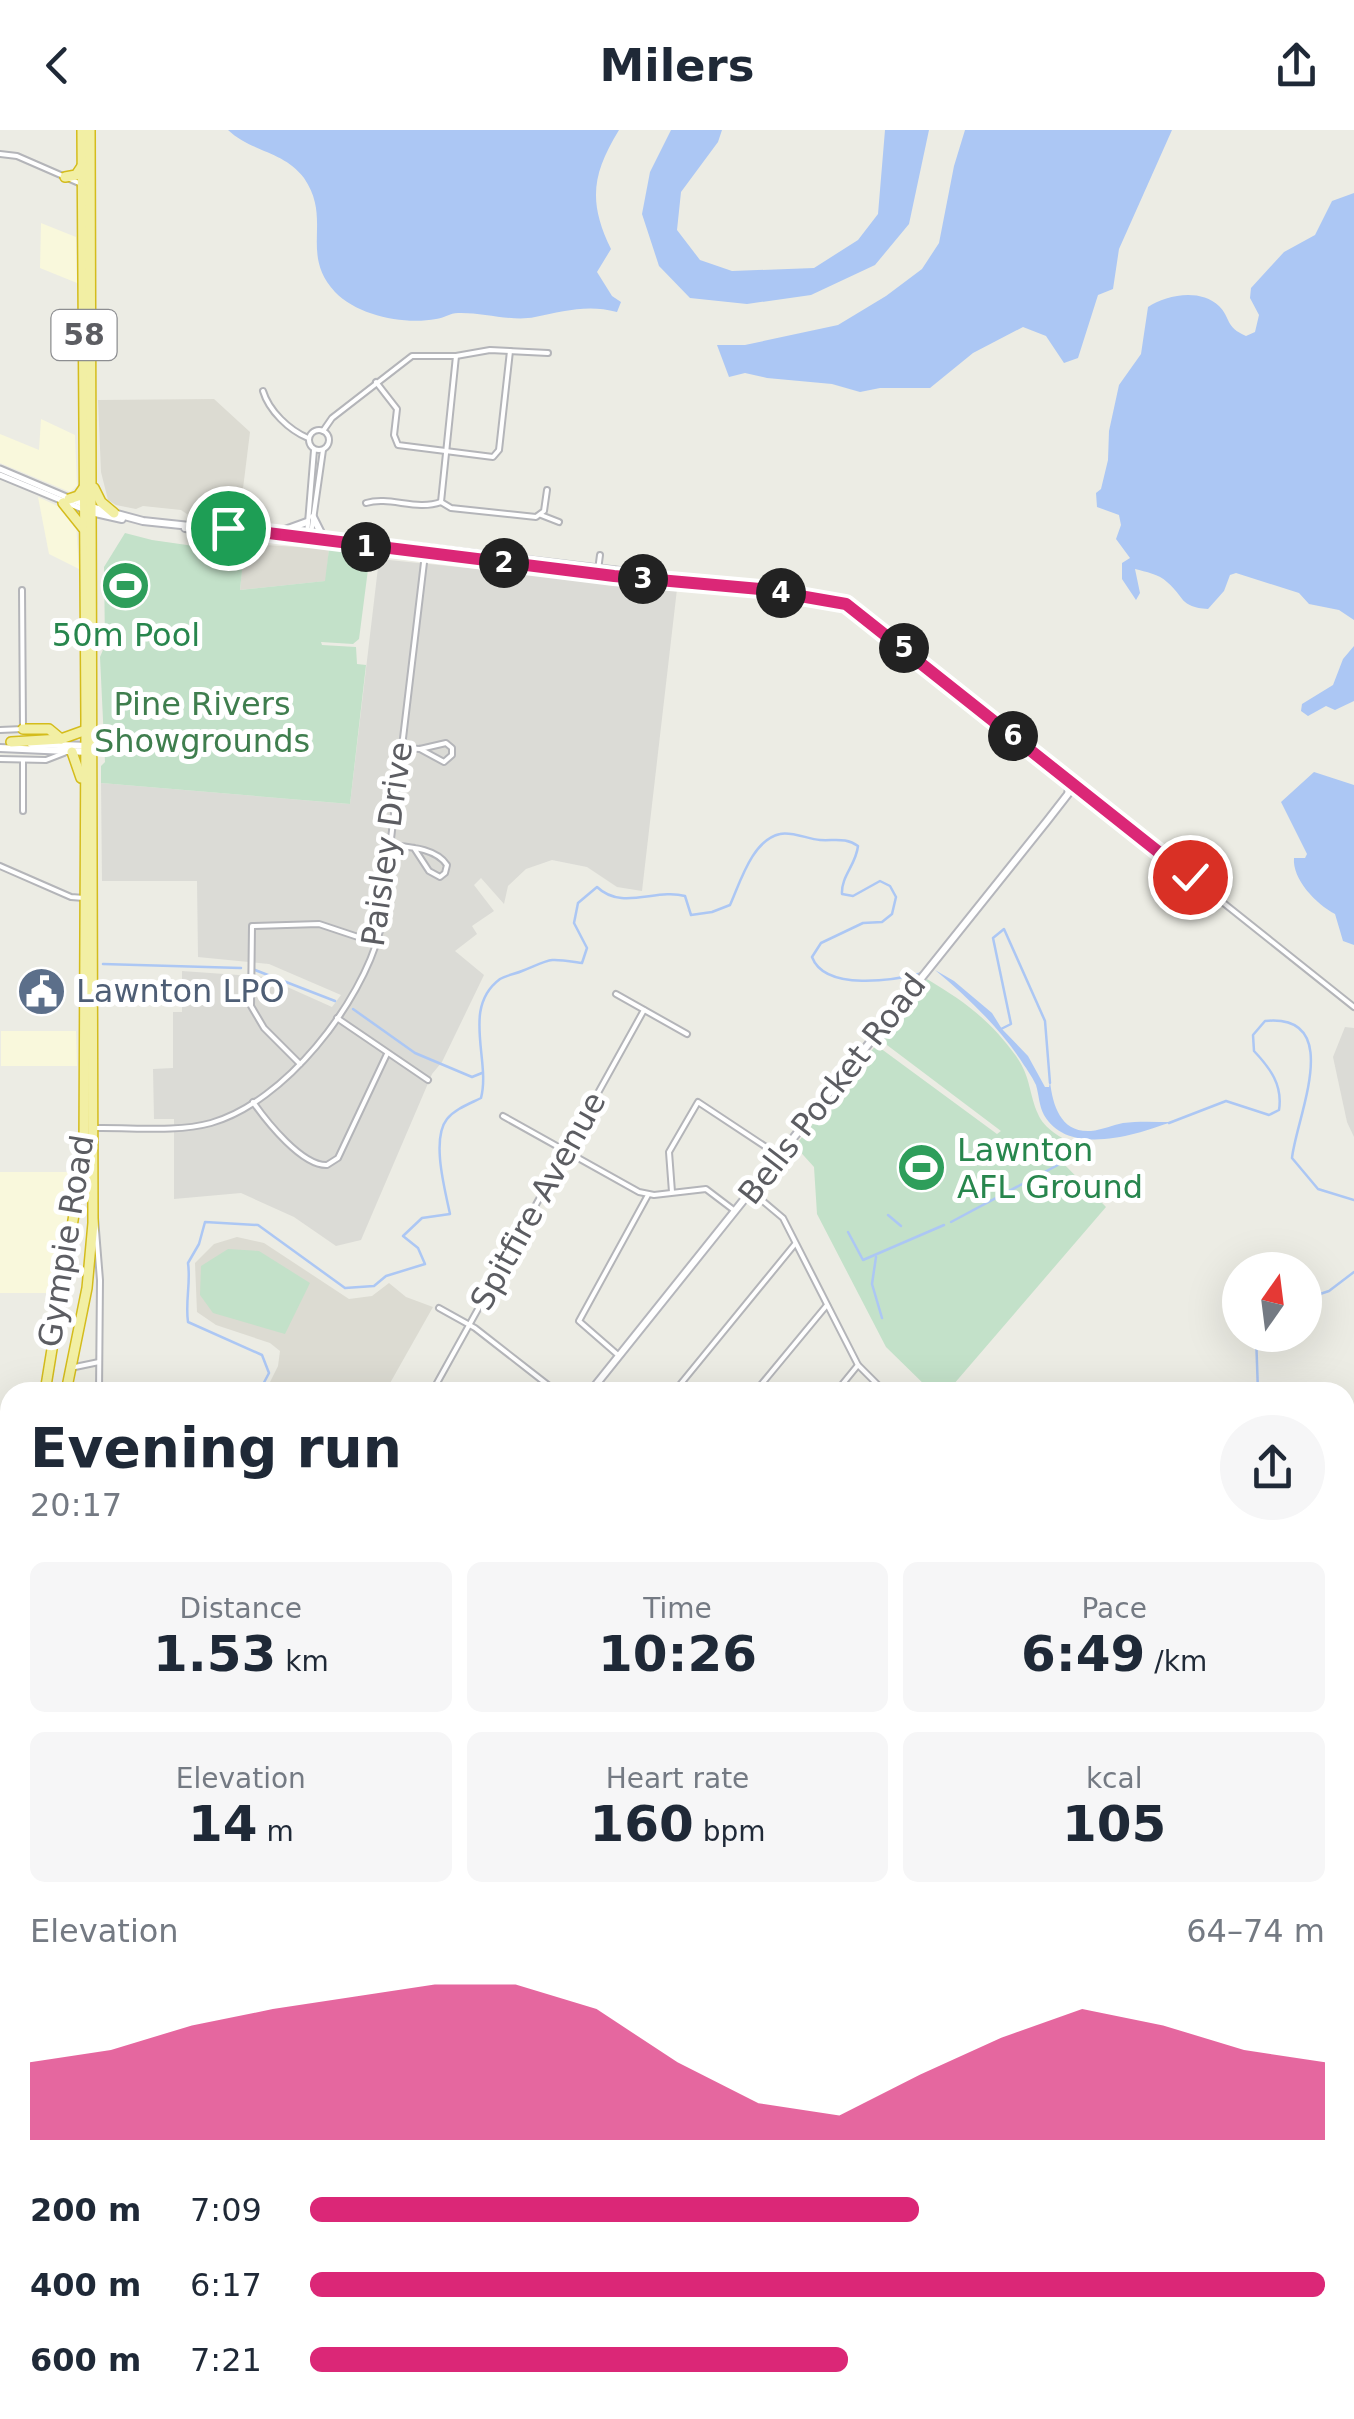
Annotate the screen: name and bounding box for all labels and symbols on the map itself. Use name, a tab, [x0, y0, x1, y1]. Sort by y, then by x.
road number: 58	[52, 310, 116, 360]
pin	[186, 486, 271, 571]
pin: 1	[341, 522, 391, 572]
pin: 2	[479, 538, 529, 588]
pin: 3	[618, 554, 668, 604]
sports icon: 50m Pool	[100, 559, 152, 611]
pin: 4	[756, 568, 806, 618]
place label: 50m Pool	[52, 616, 200, 654]
pin: 5	[879, 623, 929, 673]
park label: Pine Rivers Showgrounds	[94, 685, 310, 760]
pin: 6	[988, 711, 1038, 761]
street label: Paisley Drive	[354, 739, 420, 949]
pin	[1148, 835, 1233, 920]
public building icon: Lawnton LPO	[15, 965, 67, 1017]
street label: Bells Pocket Road	[730, 966, 934, 1212]
place label: Lawnton LPO	[76, 972, 285, 1010]
street label: Spitfire Avenue	[462, 1085, 614, 1317]
place label: Lawnton AFL Ground	[957, 1131, 1143, 1206]
street label: Gympie Road	[30, 1132, 102, 1350]
sports icon: Lawnton AFL Ground	[896, 1142, 948, 1194]
north arrow	[1222, 1252, 1322, 1352]

